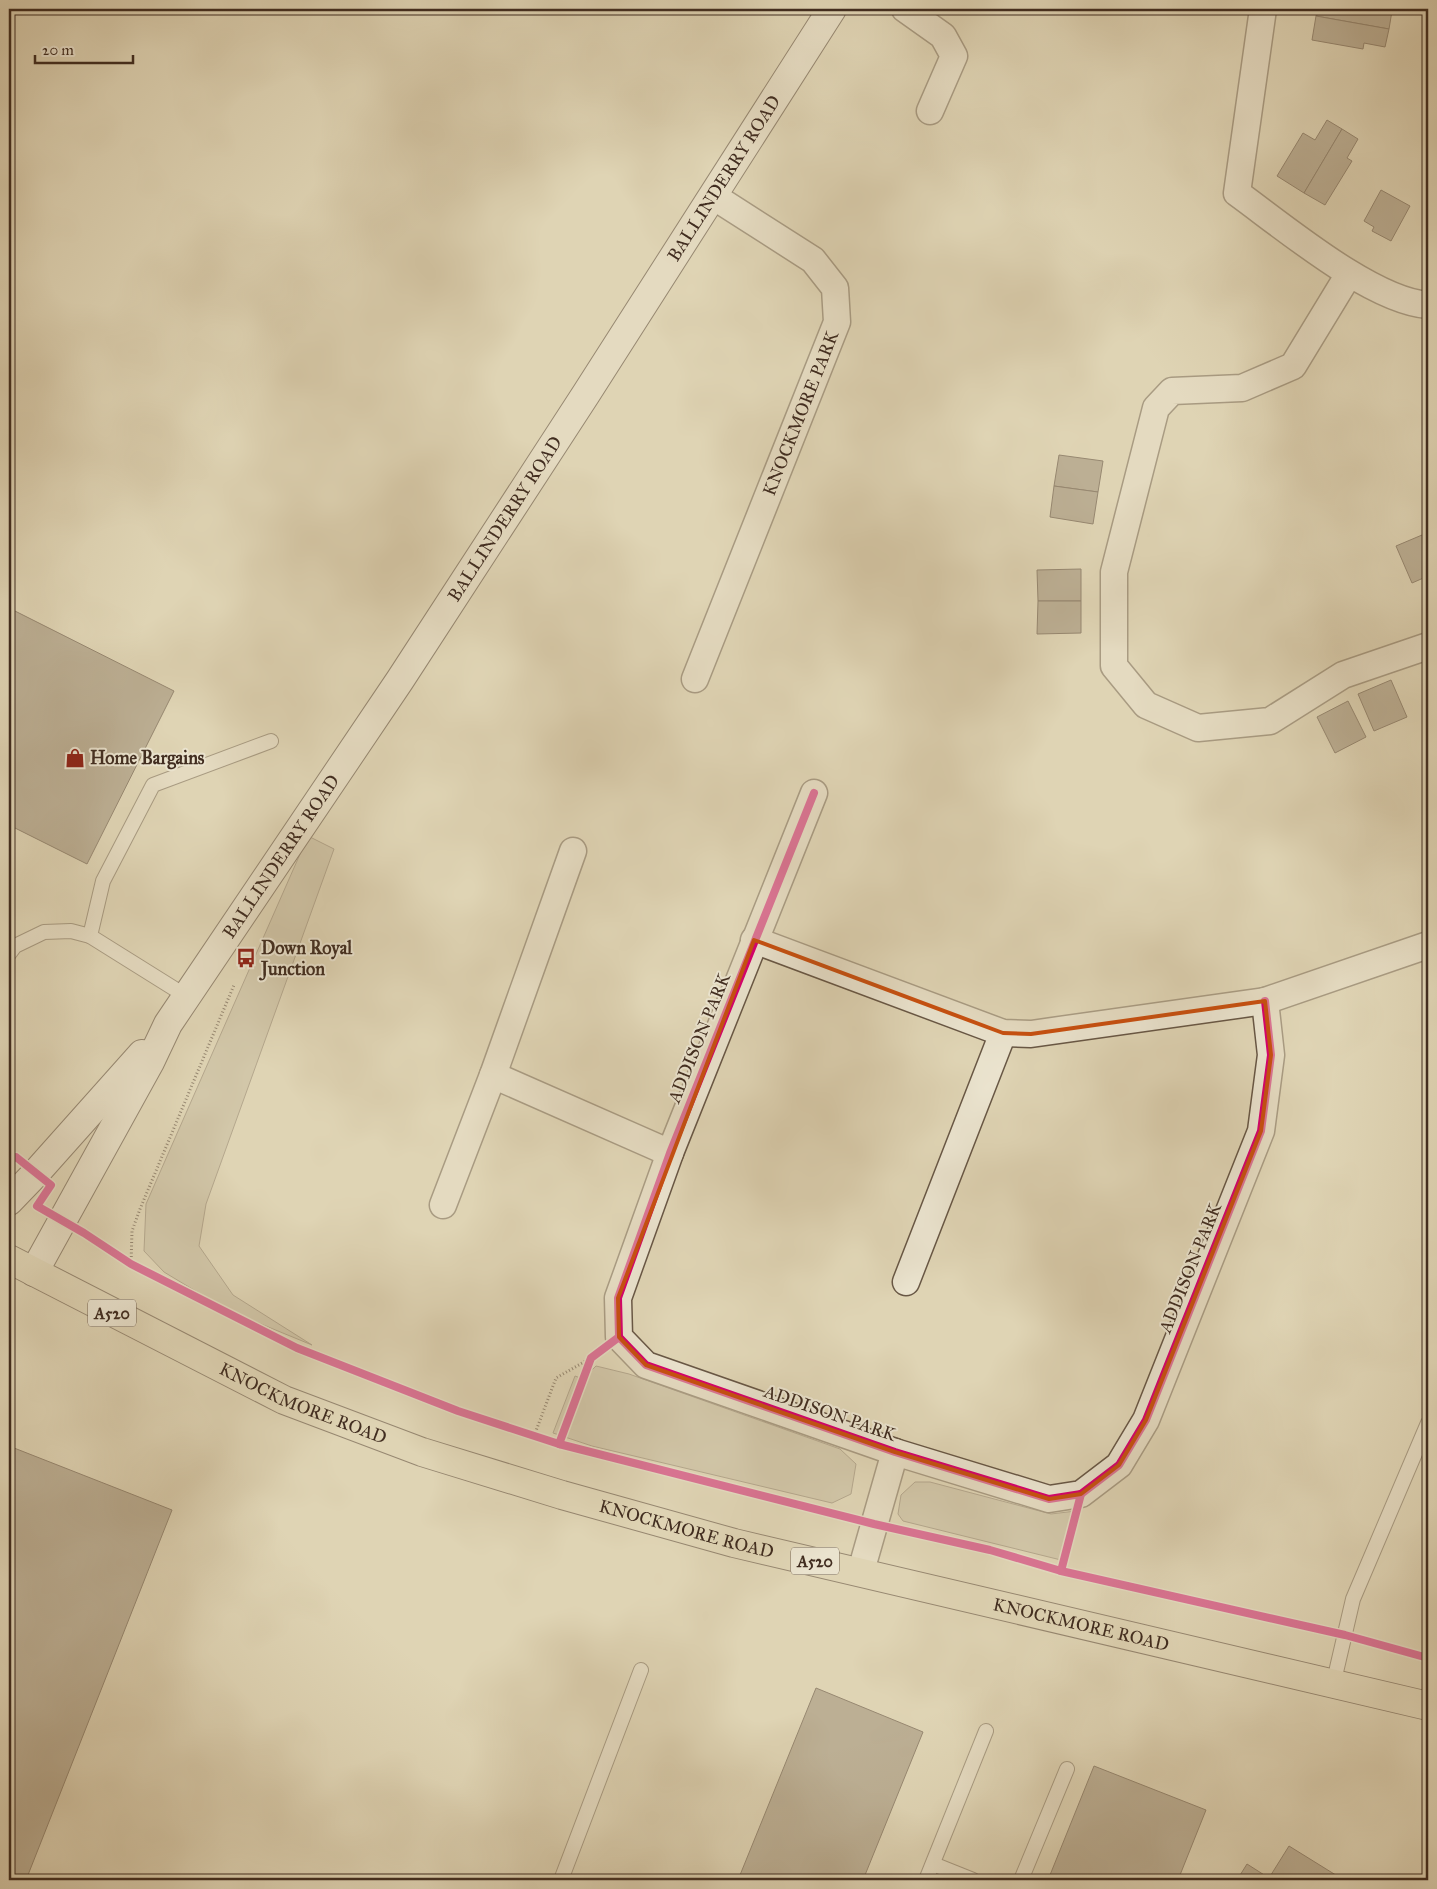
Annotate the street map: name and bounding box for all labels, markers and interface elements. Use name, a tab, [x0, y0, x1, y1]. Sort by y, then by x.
scale bar	[35, 32, 132, 64]
text: 20 m	[42, 41, 74, 59]
street label: BALLINDERRY ROAD	[663, 91, 785, 266]
street label: KNOCKMORE PARK	[758, 327, 844, 499]
street label: BALLINDERRY ROAD	[443, 432, 567, 606]
shop icon: Home Bargains	[64, 747, 86, 769]
place label: Home Bargains	[90, 747, 205, 770]
street label: BALLINDERRY ROAD	[218, 770, 344, 943]
place label: Down Royal Junction	[259, 937, 353, 981]
bus stop icon: Down Royal Junction	[235, 947, 257, 969]
street label: ADDISON PARK	[663, 969, 736, 1107]
street label: ADDISON PARK	[1154, 1199, 1227, 1337]
road number: A520	[88, 1300, 136, 1326]
street label: KNOCKMORE ROAD	[216, 1358, 390, 1449]
street label: ADDISON PARK	[760, 1380, 900, 1446]
street label: KNOCKMORE ROAD	[597, 1495, 776, 1563]
road number: A520	[791, 1548, 839, 1574]
street label: KNOCKMORE ROAD	[991, 1593, 1171, 1656]

